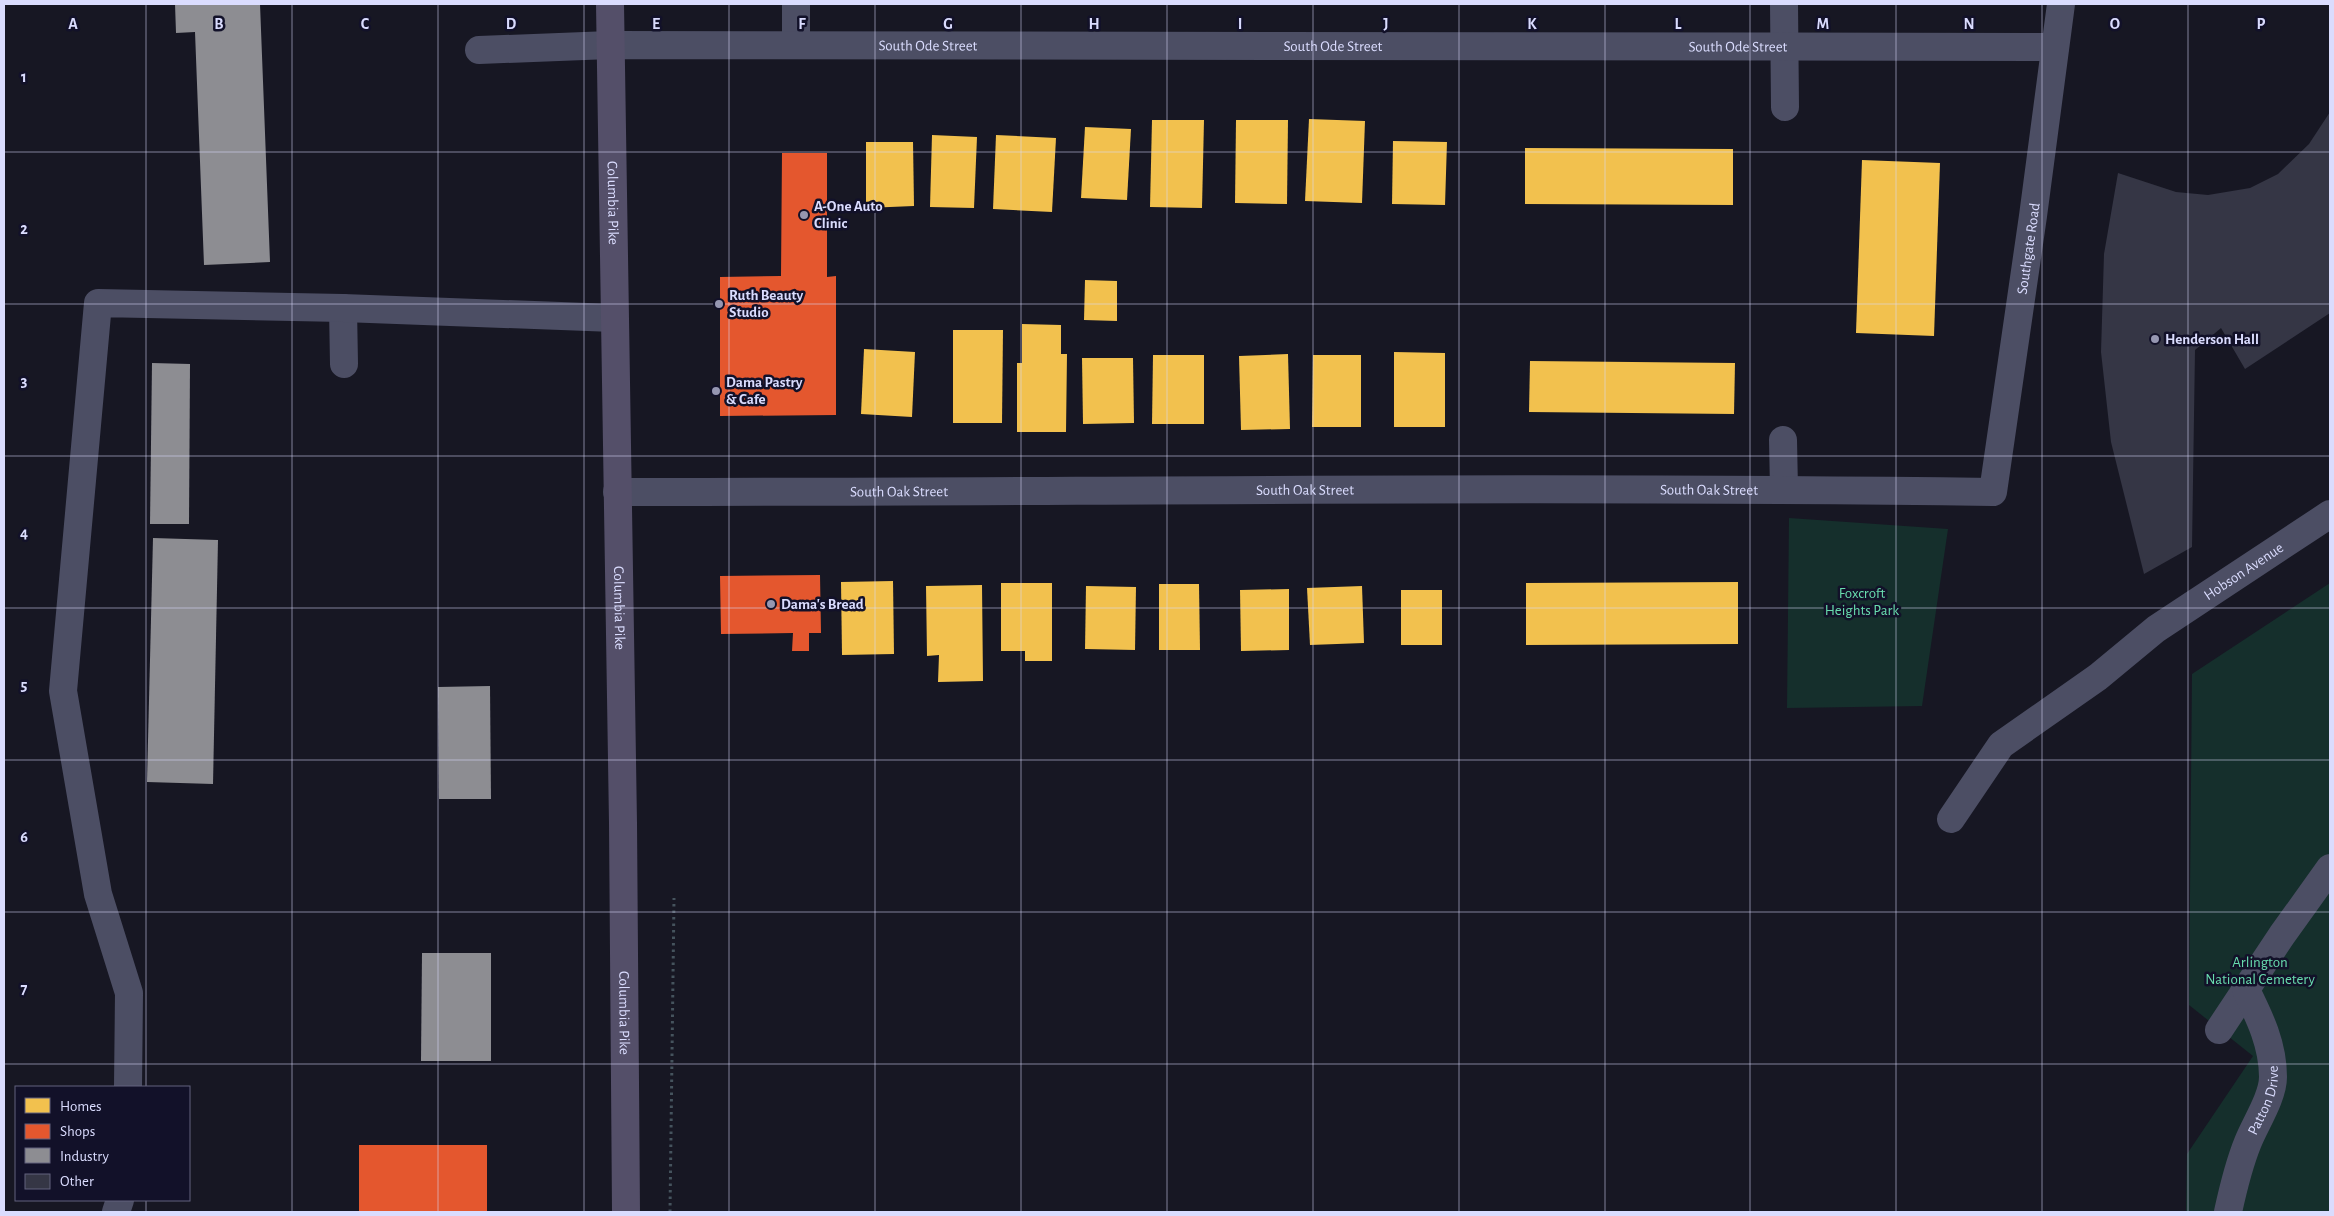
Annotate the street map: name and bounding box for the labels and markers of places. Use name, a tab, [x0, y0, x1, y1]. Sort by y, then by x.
place label: A-One Auto Clinic	[814, 199, 883, 231]
marker: A-One Auto Clinic	[798, 209, 810, 221]
place label: Ruth Beauty Studio	[729, 288, 804, 320]
marker: Ruth Beauty Studio	[713, 298, 725, 310]
place label: Henderson Hall	[2165, 332, 2259, 347]
marker: Henderson Hall	[2149, 333, 2161, 345]
place label: Dama Pastry & Cafe	[726, 375, 803, 407]
marker: Dama Pastry & Cafe	[710, 385, 722, 397]
place label: Dama's Bread	[781, 597, 864, 612]
marker: Dama's Bread	[765, 598, 777, 610]

